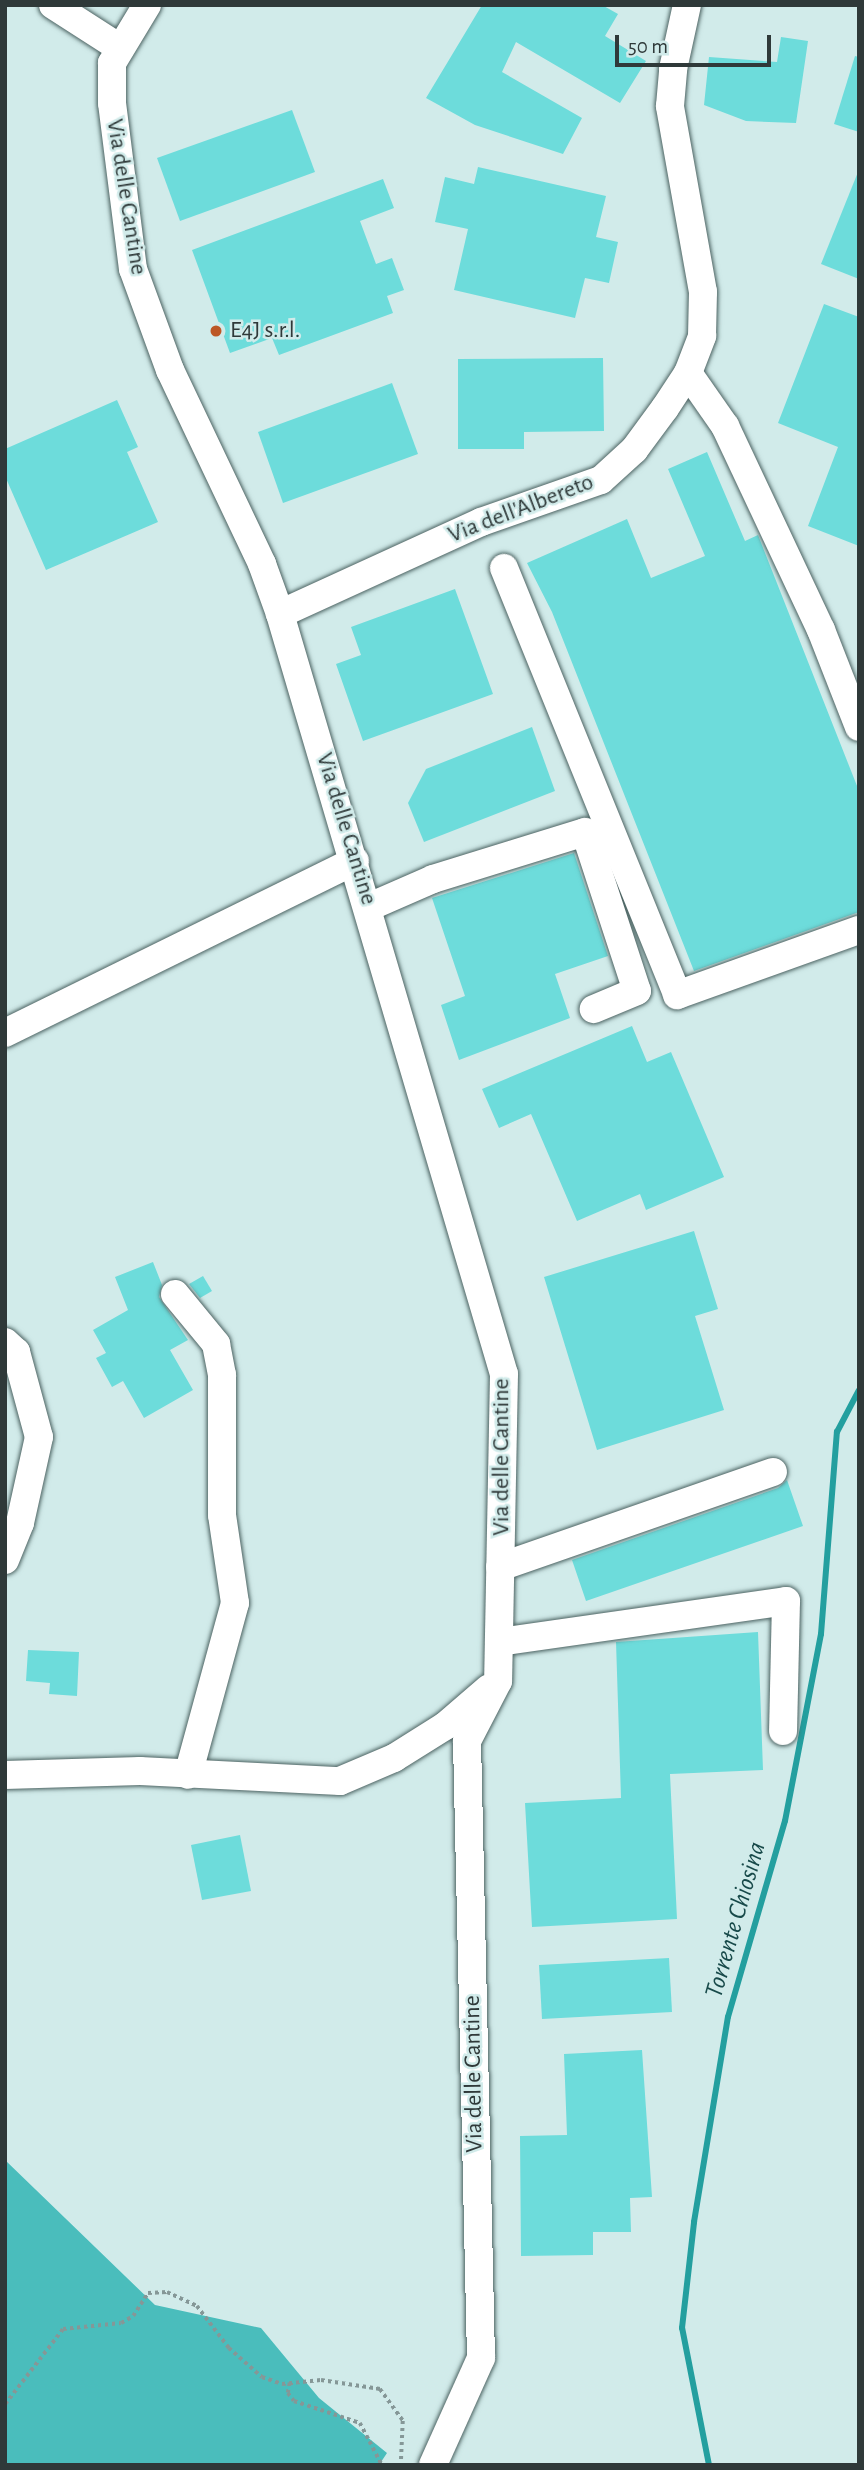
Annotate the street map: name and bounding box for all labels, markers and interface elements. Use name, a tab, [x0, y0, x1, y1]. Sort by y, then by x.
scale bar	[619, 21, 775, 65]
text: 50 m	[628, 36, 668, 57]
street label: Via delle Cantine	[99, 117, 153, 277]
place label: E4J s.r.l.	[230, 317, 300, 345]
marker: E4J s.r.l.	[208, 323, 224, 339]
street label: Via dell'Albereto	[444, 468, 598, 550]
street label: Via delle Cantine	[309, 750, 383, 908]
street label: Via delle Cantine	[488, 1378, 516, 1536]
water label: Torrente Chiosina	[699, 1838, 773, 2002]
street label: Via delle Cantine	[458, 1995, 490, 2153]

